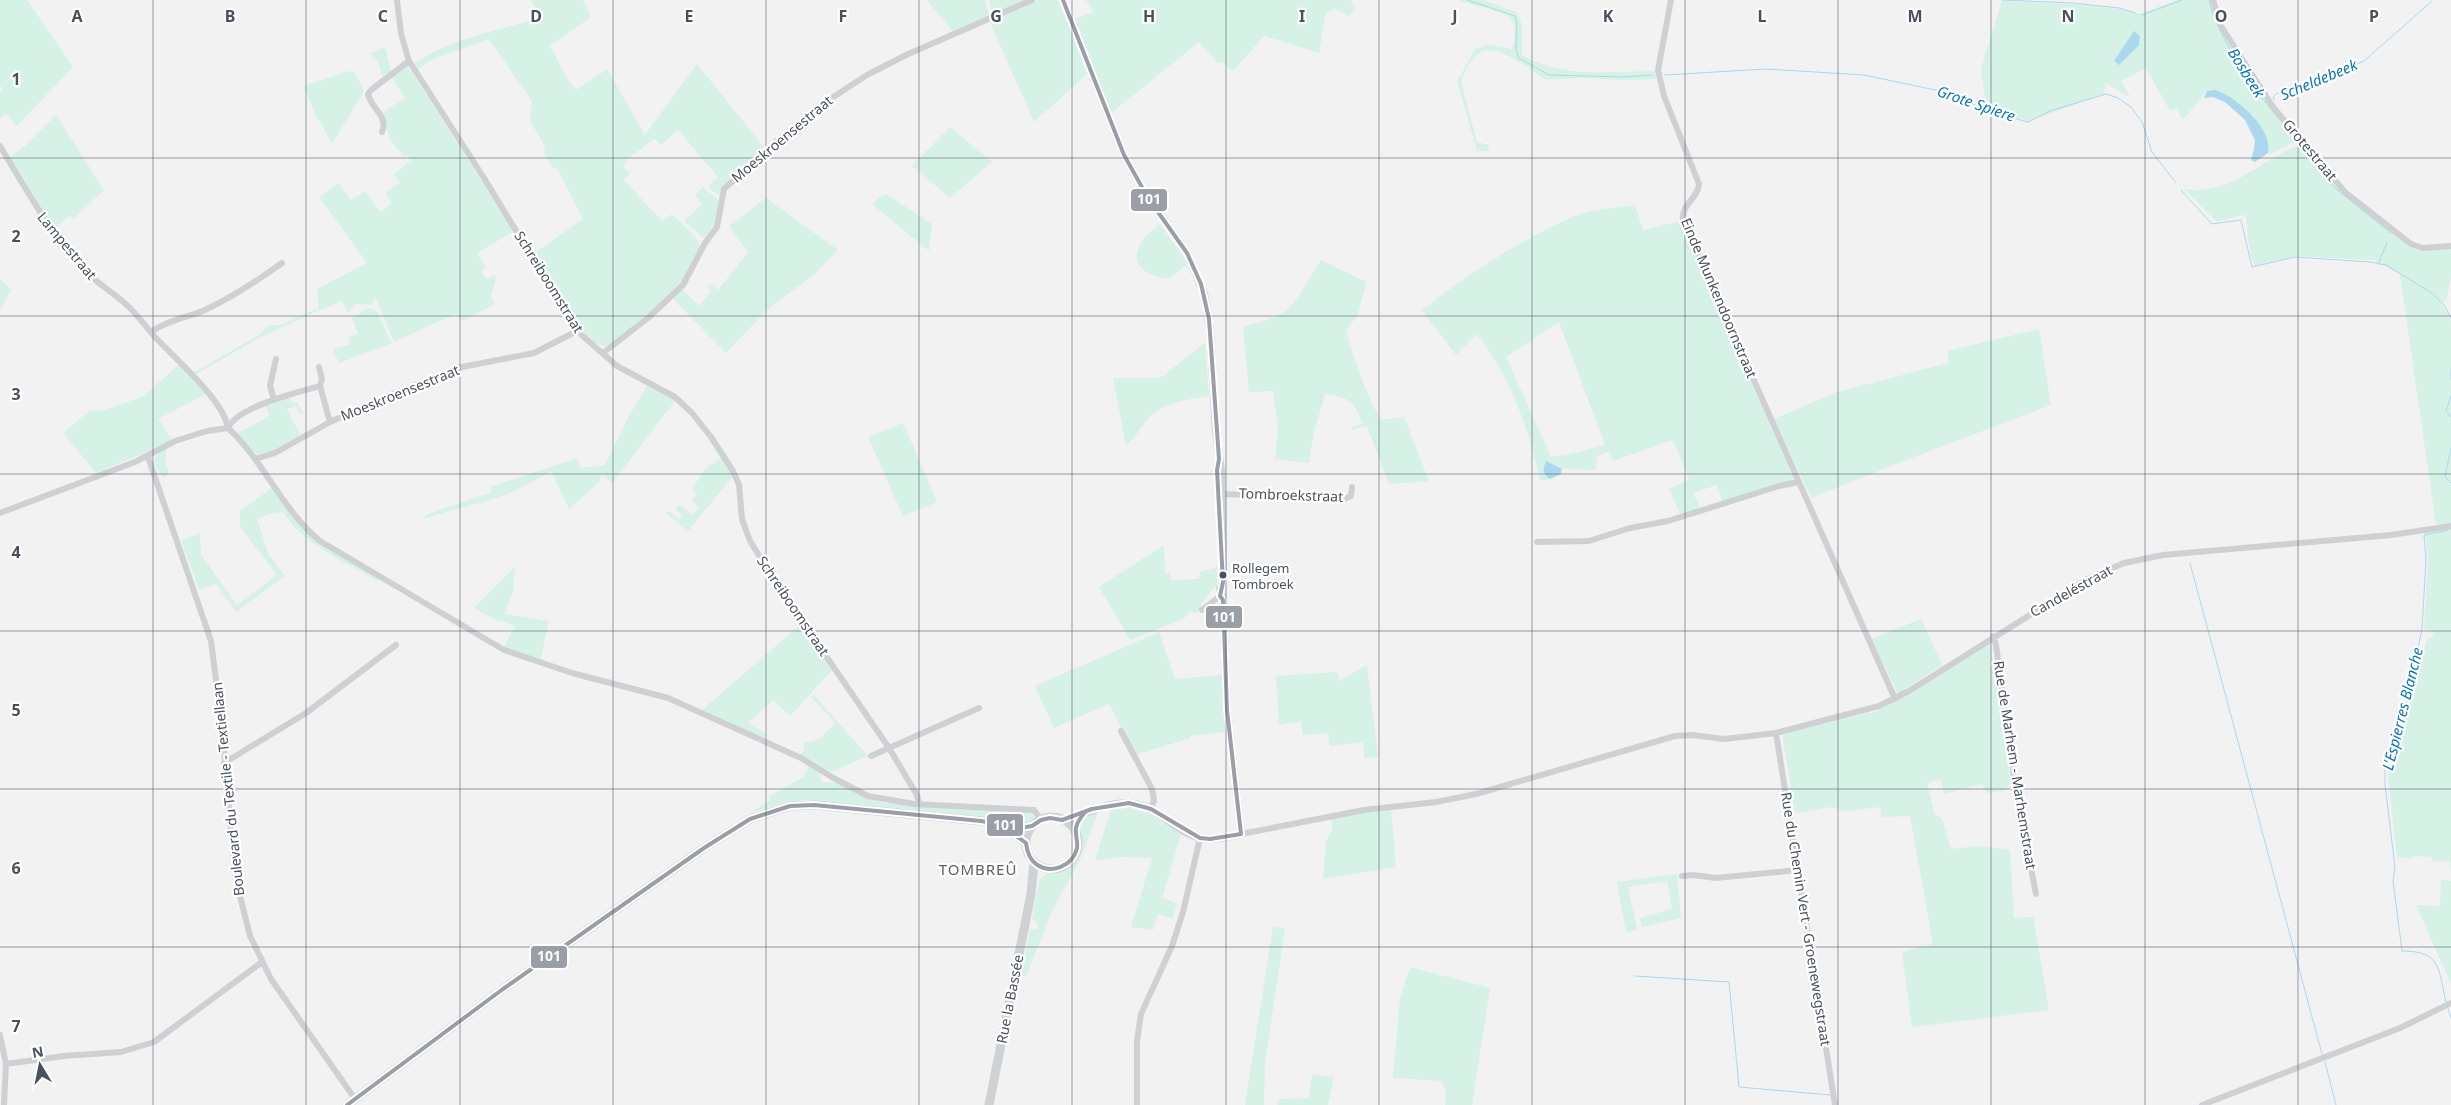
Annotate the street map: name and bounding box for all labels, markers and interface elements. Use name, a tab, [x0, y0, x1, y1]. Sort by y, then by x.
text: A	[71, 5, 83, 27]
text: B	[225, 5, 235, 27]
text: C	[378, 5, 388, 27]
text: D	[530, 5, 542, 27]
text: E	[685, 5, 694, 27]
text: F	[839, 5, 847, 27]
text: G	[990, 5, 1002, 27]
text: H	[1143, 5, 1155, 27]
text: I	[1299, 5, 1305, 27]
text: J	[1450, 5, 1458, 27]
text: K	[1603, 5, 1614, 27]
text: L	[1758, 5, 1767, 27]
text: M	[1907, 5, 1923, 27]
text: N	[2061, 5, 2075, 27]
text: O	[2215, 5, 2227, 27]
text: P	[2369, 5, 2379, 27]
water label: Bosbeek	[2224, 44, 2270, 102]
water label: Scheldebeek	[2277, 54, 2361, 104]
text: 1	[11, 68, 21, 90]
water label: Grote Spiere	[1935, 80, 2019, 126]
street label: Moeskroensestraat	[727, 91, 836, 187]
street label: Grotestraat	[2279, 115, 2342, 185]
line badge: 101	[1130, 188, 1168, 212]
text: 101	[1137, 189, 1161, 208]
street label: Lampestraat	[33, 208, 101, 284]
street label: Einde Munkendoornstraat	[1677, 215, 1762, 381]
text: 2	[11, 225, 21, 247]
street label: Schreiboomstraat	[510, 227, 588, 336]
street label: Moeskroensestraat	[338, 360, 462, 425]
text: 3	[11, 383, 21, 405]
street label: Tombroekstraat	[1239, 483, 1343, 506]
text: 4	[11, 541, 21, 563]
street label: Schreiboomstraat	[753, 552, 834, 659]
place label: Rollegem Tombroek	[1232, 559, 1294, 593]
street label: Candeléstraat	[2026, 560, 2115, 621]
marker: Rollegem Tombroek	[1218, 570, 1228, 580]
line badge: 101	[1205, 605, 1243, 629]
text: 101	[1212, 607, 1236, 626]
water label: L'Espierres Blanche	[2377, 645, 2427, 772]
street label: Rue de Marhem - Marhemstraat	[1990, 659, 2041, 871]
street label: Boulevard du Textile - Textiellaan	[207, 681, 248, 897]
text: 5	[11, 699, 21, 721]
street label: Rue du Chemin Vert - Groenewegstraat	[1777, 791, 1836, 1047]
line badge: 101	[986, 813, 1024, 837]
text: 101	[993, 815, 1017, 834]
text: 6	[11, 857, 21, 879]
district label: TOMBREÛ	[939, 859, 1017, 879]
line badge: 101	[530, 945, 568, 969]
text: 101	[537, 946, 561, 965]
street label: Rue la Bassée	[992, 953, 1027, 1045]
text: 7	[11, 1015, 21, 1037]
north arrow	[15, 1040, 65, 1090]
text: N	[30, 1041, 45, 1062]

